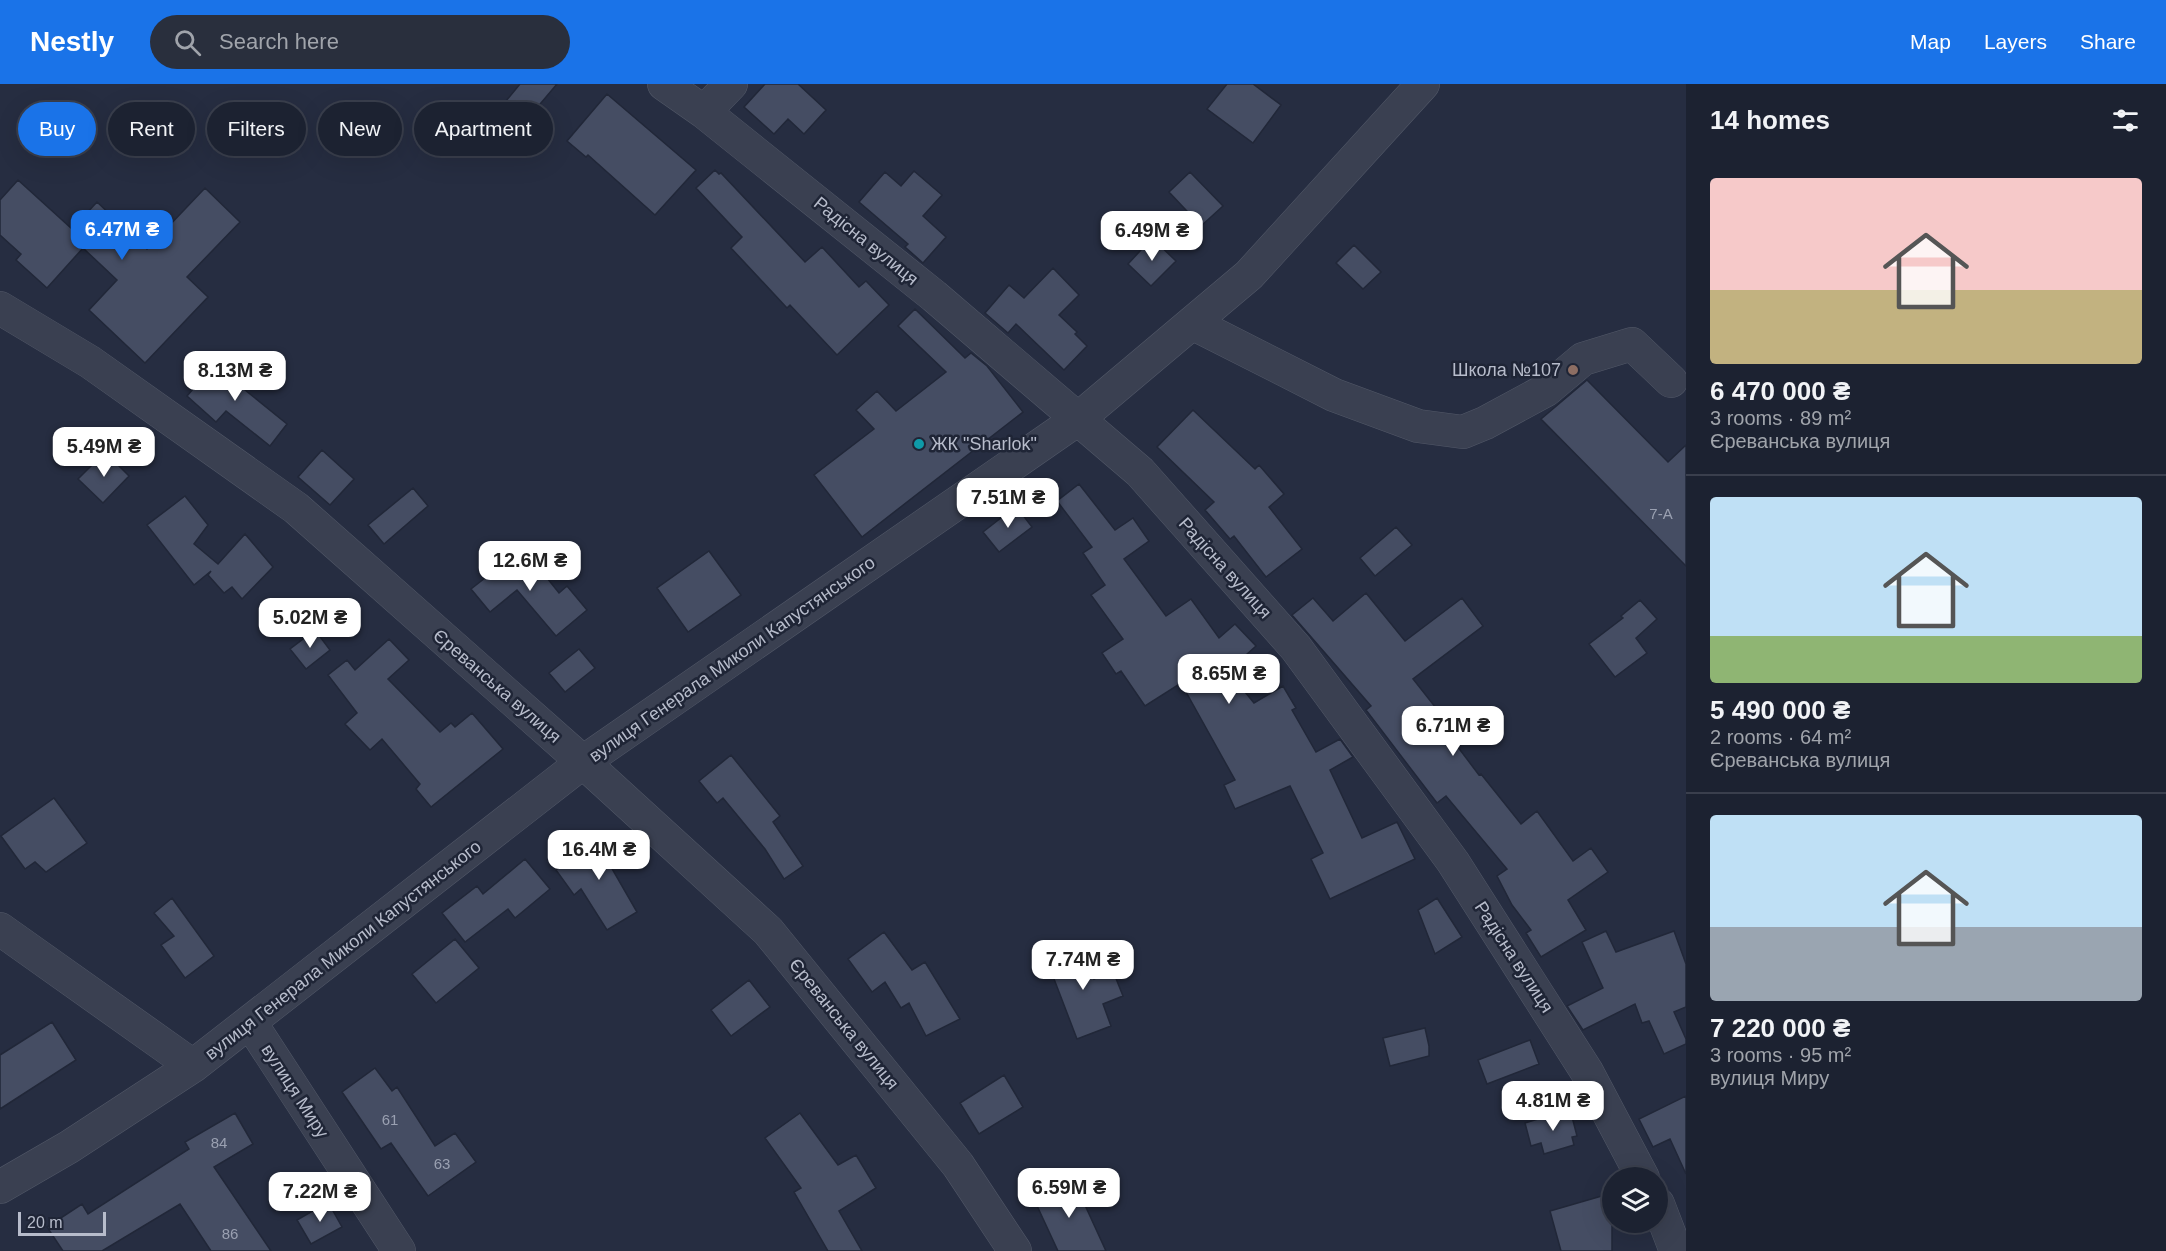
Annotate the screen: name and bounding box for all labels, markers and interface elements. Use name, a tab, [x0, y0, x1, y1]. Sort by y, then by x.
search box	[150, 15, 570, 69]
text: Nestly	[30, 26, 114, 57]
icon: search	[171, 26, 204, 59]
text: Search here	[219, 29, 339, 54]
text: Map	[1910, 30, 1951, 53]
text: Layers	[1984, 30, 2047, 53]
text: Share	[2080, 30, 2136, 53]
chip: Buy	[18, 102, 96, 156]
chip: Rent	[108, 102, 195, 156]
chip: Filters	[207, 102, 306, 156]
chip: New	[318, 102, 402, 156]
chip: Apartment	[414, 102, 553, 156]
icon: filters	[2109, 104, 2142, 137]
text: 14 homes	[1710, 105, 1830, 135]
street label: Радісна вулиця	[810, 193, 922, 289]
pin: 6.47M ₴	[67, 210, 177, 261]
pin: 6.49M ₴	[1097, 211, 1207, 262]
icon: home	[1872, 217, 1980, 325]
text: 6.47M ₴	[85, 218, 159, 240]
text: 6.49M ₴	[1115, 219, 1189, 241]
pin: 8.13M ₴	[180, 351, 290, 402]
text: 8.13M ₴	[198, 359, 272, 381]
place label: Школа №107	[1452, 360, 1561, 380]
marker: Школа №107	[1566, 363, 1580, 377]
text: 6 470 000 ₴	[1710, 376, 1850, 406]
text: 3 rooms · 89 m²	[1710, 407, 1851, 429]
pin: 5.49M ₴	[49, 427, 159, 478]
text: Єреванська вулиця	[1710, 430, 1890, 452]
place label: ЖК "Sharlok"	[931, 434, 1037, 454]
text: 5.49M ₴	[67, 435, 141, 457]
marker: ЖК "Sharlok"	[912, 437, 926, 451]
pin: 7.51M ₴	[953, 478, 1063, 529]
text: 7.51M ₴	[971, 486, 1045, 508]
house number: 7-А	[1649, 505, 1673, 522]
street label: Радісна вулиця	[1175, 514, 1275, 622]
icon: home	[1872, 536, 1980, 644]
pin: 12.6M ₴	[475, 541, 585, 592]
text: 12.6M ₴	[493, 549, 567, 571]
street label: вулиця Генерала Миколи Капустянського	[585, 552, 879, 766]
pin: 5.02M ₴	[255, 598, 365, 649]
text: 5.02M ₴	[273, 606, 347, 628]
street label: Єреванська вулиця	[429, 625, 565, 747]
pin: 8.65M ₴	[1174, 654, 1284, 705]
text: 8.65M ₴	[1192, 662, 1266, 684]
text: 5 490 000 ₴	[1710, 695, 1850, 725]
pin: 6.71M ₴	[1398, 706, 1508, 757]
text: 6.71M ₴	[1416, 714, 1490, 736]
text: 2 rooms · 64 m²	[1710, 726, 1851, 748]
text: Єреванська вулиця	[1710, 749, 1890, 771]
pin: 16.4M ₴	[544, 830, 654, 881]
street label: вулиця Генерала Миколи Капустянського	[201, 836, 485, 1064]
text: 16.4M ₴	[562, 838, 636, 860]
icon: home	[1872, 854, 1980, 962]
street label: Радісна вулиця	[1471, 898, 1557, 1016]
pin: 7.74M ₴	[1028, 940, 1138, 991]
text: 7.74M ₴	[1046, 948, 1120, 970]
street label: Єреванська вулиця	[785, 955, 903, 1093]
text: 7 220 000 ₴	[1710, 1013, 1850, 1043]
street label: вулиця Миру	[257, 1041, 333, 1141]
text: 3 rooms · 95 m²	[1710, 1044, 1851, 1066]
text: вулиця Миру	[1710, 1067, 1829, 1089]
pin: 4.81M ₴	[1498, 1081, 1608, 1132]
text: 4.81M ₴	[1516, 1089, 1590, 1111]
house number: 61	[382, 1111, 398, 1128]
house number: 84	[211, 1134, 227, 1151]
house number: 63	[434, 1155, 450, 1172]
map controls	[1602, 1167, 1668, 1233]
button: layers	[1602, 1167, 1668, 1233]
pin: 6.59M ₴	[1014, 1168, 1124, 1219]
pin: 7.22M ₴	[265, 1172, 375, 1223]
text: 6.59M ₴	[1032, 1176, 1106, 1198]
text: 7.22M ₴	[283, 1180, 357, 1202]
scale bar	[18, 1209, 106, 1236]
text: 20 m	[27, 1214, 63, 1231]
house number: 86	[222, 1225, 238, 1242]

